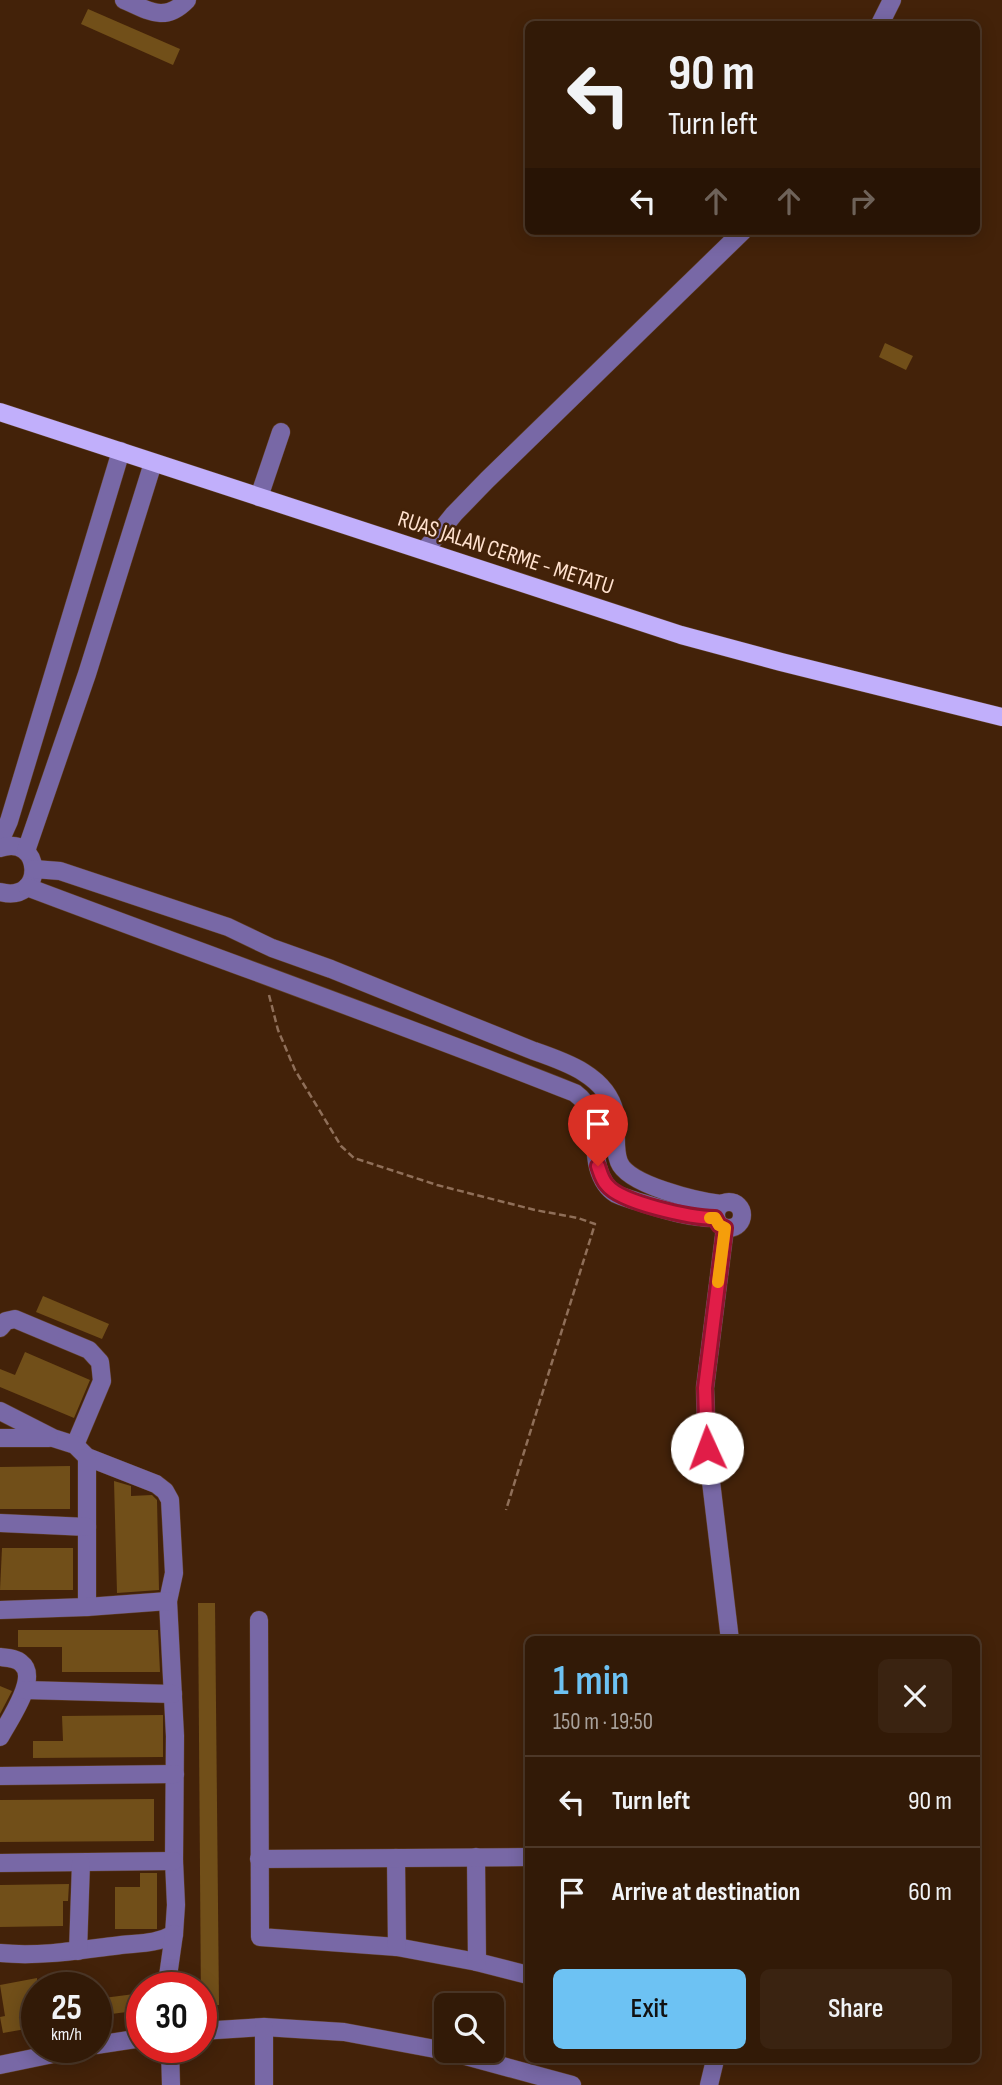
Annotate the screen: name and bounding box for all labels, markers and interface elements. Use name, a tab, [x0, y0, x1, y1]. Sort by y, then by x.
text: 90 m	[668, 45, 755, 104]
icon: left	[553, 49, 644, 140]
text: Turn left	[668, 105, 758, 144]
icon: left	[624, 182, 662, 220]
icon: ahead	[697, 182, 735, 220]
icon: ahead	[770, 182, 808, 220]
icon: right	[843, 182, 881, 220]
street label: RUAS JALAN CERME - METATU	[394, 505, 617, 601]
pin	[568, 1094, 628, 1166]
icon: arrive	[579, 1105, 617, 1143]
position arrow	[670, 1411, 744, 1485]
text: 1 min	[553, 1656, 629, 1707]
button: close	[878, 1659, 952, 1733]
text: 150 m · 19:50	[553, 1708, 653, 1736]
icon: left	[553, 1783, 591, 1821]
text: Turn left	[612, 1786, 690, 1817]
text: 90 m	[908, 1786, 952, 1817]
icon: arrive	[553, 1874, 591, 1912]
text: Arrive at destination	[612, 1877, 800, 1908]
text: 60 m	[908, 1877, 952, 1908]
button: Exit	[553, 1969, 746, 2049]
button: Share	[760, 1969, 952, 2049]
speed limit sign: 30	[126, 1972, 217, 2063]
text: 25	[51, 1987, 82, 2030]
map controls	[434, 1993, 504, 2063]
button: search	[434, 1993, 504, 2063]
text: km/h	[51, 2024, 82, 2045]

